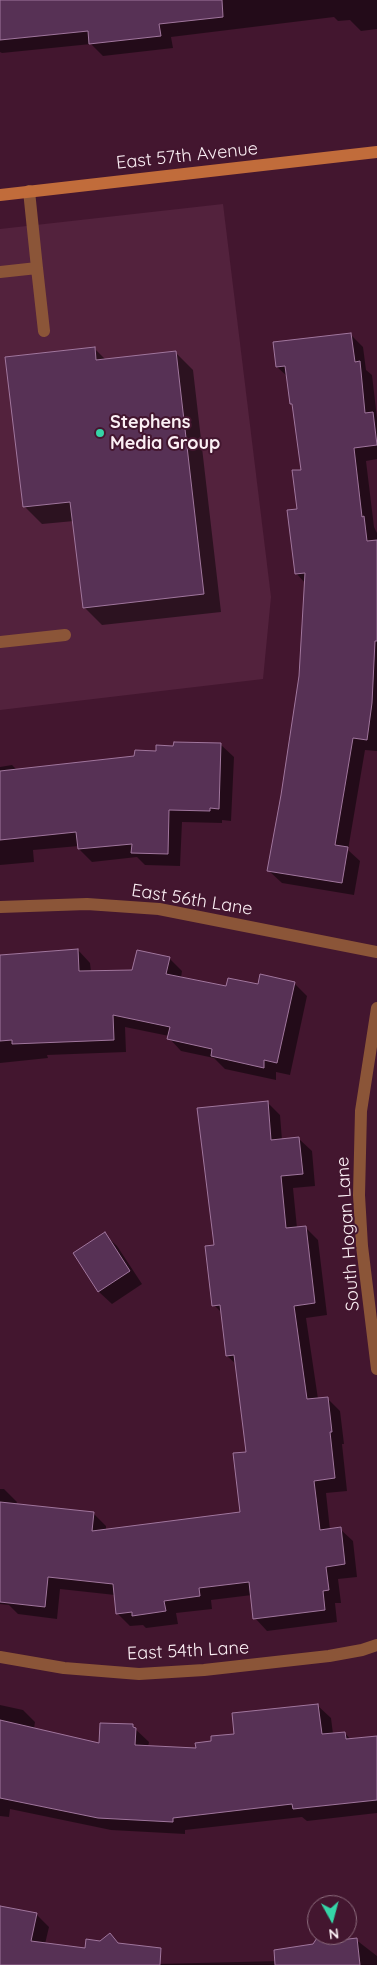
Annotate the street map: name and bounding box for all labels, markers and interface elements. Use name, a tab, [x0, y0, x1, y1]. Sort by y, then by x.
street label: East 57th Avenue	[115, 138, 259, 174]
place label: Stephens Media Group	[110, 412, 220, 454]
marker: Stephens Media Group	[94, 427, 106, 439]
street label: East 56th Lane	[130, 880, 254, 920]
street label: South Hogan Lane	[332, 1156, 364, 1312]
street label: East 54th Lane	[126, 1637, 250, 1665]
north arrow	[307, 1895, 357, 1945]
text: N	[328, 1924, 340, 1943]

